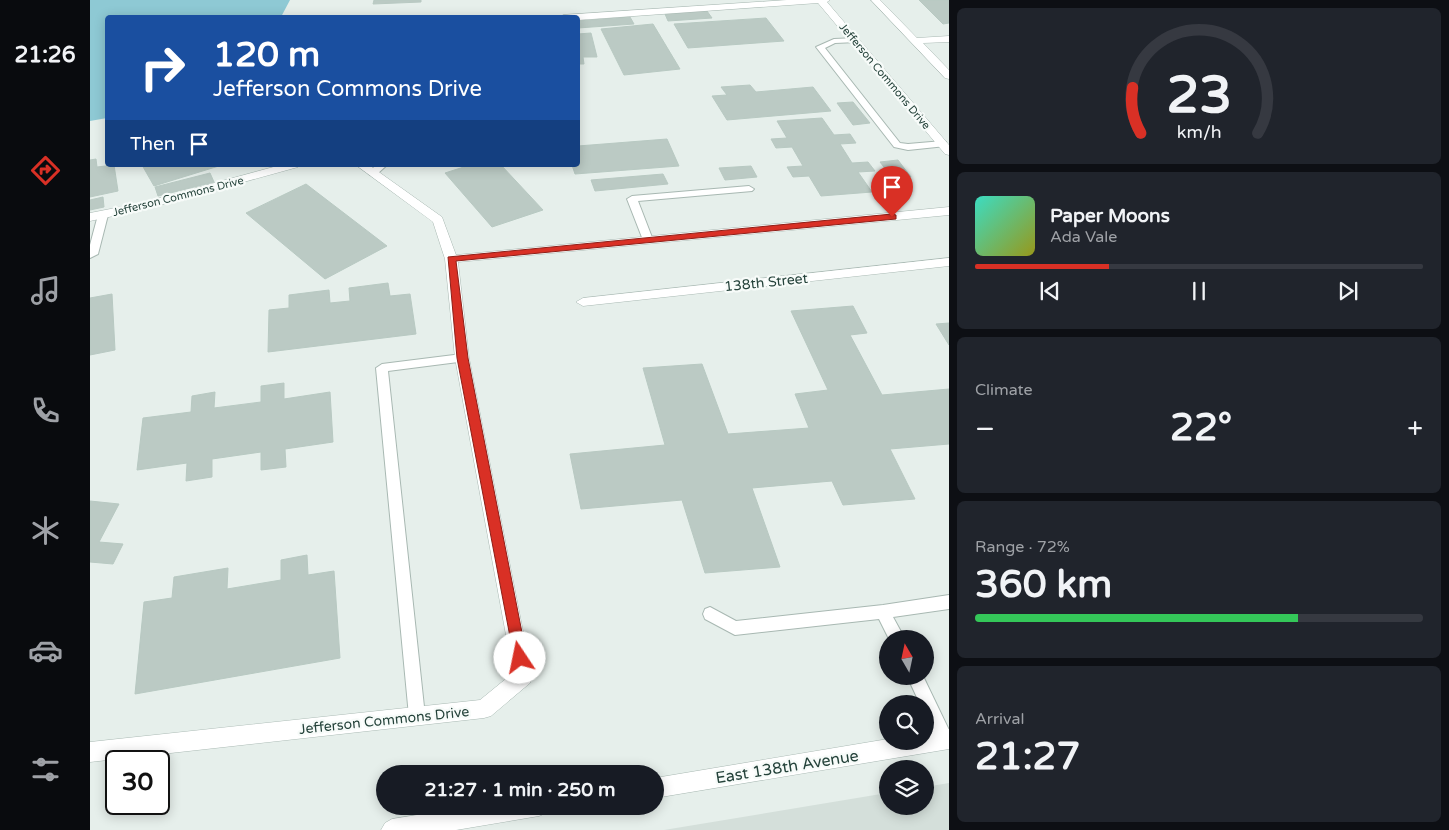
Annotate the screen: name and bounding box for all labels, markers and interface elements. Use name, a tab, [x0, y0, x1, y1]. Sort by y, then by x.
street label: Jefferson Commons Drive	[836, 21, 933, 132]
text: 120 m	[213, 34, 320, 76]
icon: right	[130, 35, 195, 100]
text: 21:26	[15, 42, 75, 68]
text: 23	[1166, 64, 1232, 127]
text: Jefferson Commons Drive	[213, 76, 482, 102]
text: km/h	[1177, 122, 1221, 143]
icon: arrive	[185, 130, 213, 158]
text: Then	[130, 133, 175, 155]
icon: directions	[28, 153, 63, 188]
pin	[871, 166, 913, 217]
icon: arrive	[878, 173, 906, 201]
street label: Jefferson Commons Drive	[111, 174, 245, 219]
text: Paper Moons	[1050, 205, 1170, 227]
text: Ada Vale	[1050, 227, 1117, 247]
street label: 138th Street	[723, 270, 809, 295]
icon: music	[28, 273, 63, 308]
icon: previous	[1036, 277, 1064, 305]
icon: pause	[1185, 277, 1213, 305]
icon: next	[1334, 277, 1362, 305]
text: Climate	[975, 380, 1033, 400]
icon: phone	[28, 393, 63, 428]
text: 22°	[1170, 405, 1232, 451]
text: −	[975, 412, 995, 446]
text: +	[1407, 412, 1423, 446]
icon: climate	[28, 513, 63, 548]
text: Range · 72%	[975, 537, 1070, 557]
text: 360 km	[975, 562, 1112, 608]
north arrow	[879, 630, 934, 685]
map controls	[879, 630, 934, 815]
position arrow	[493, 631, 545, 683]
icon: car	[28, 633, 63, 668]
button: search	[879, 695, 934, 750]
street label: Jefferson Commons Drive	[298, 703, 470, 738]
text: Arrival	[975, 709, 1024, 729]
text: 21:27	[975, 734, 1080, 780]
street label: East 138th Avenue	[714, 746, 860, 788]
speed limit sign: 30	[105, 750, 170, 815]
icon: filters	[28, 752, 63, 787]
button: layers	[879, 760, 934, 815]
text: 21:27 · 1 min · 250 m	[424, 779, 616, 801]

